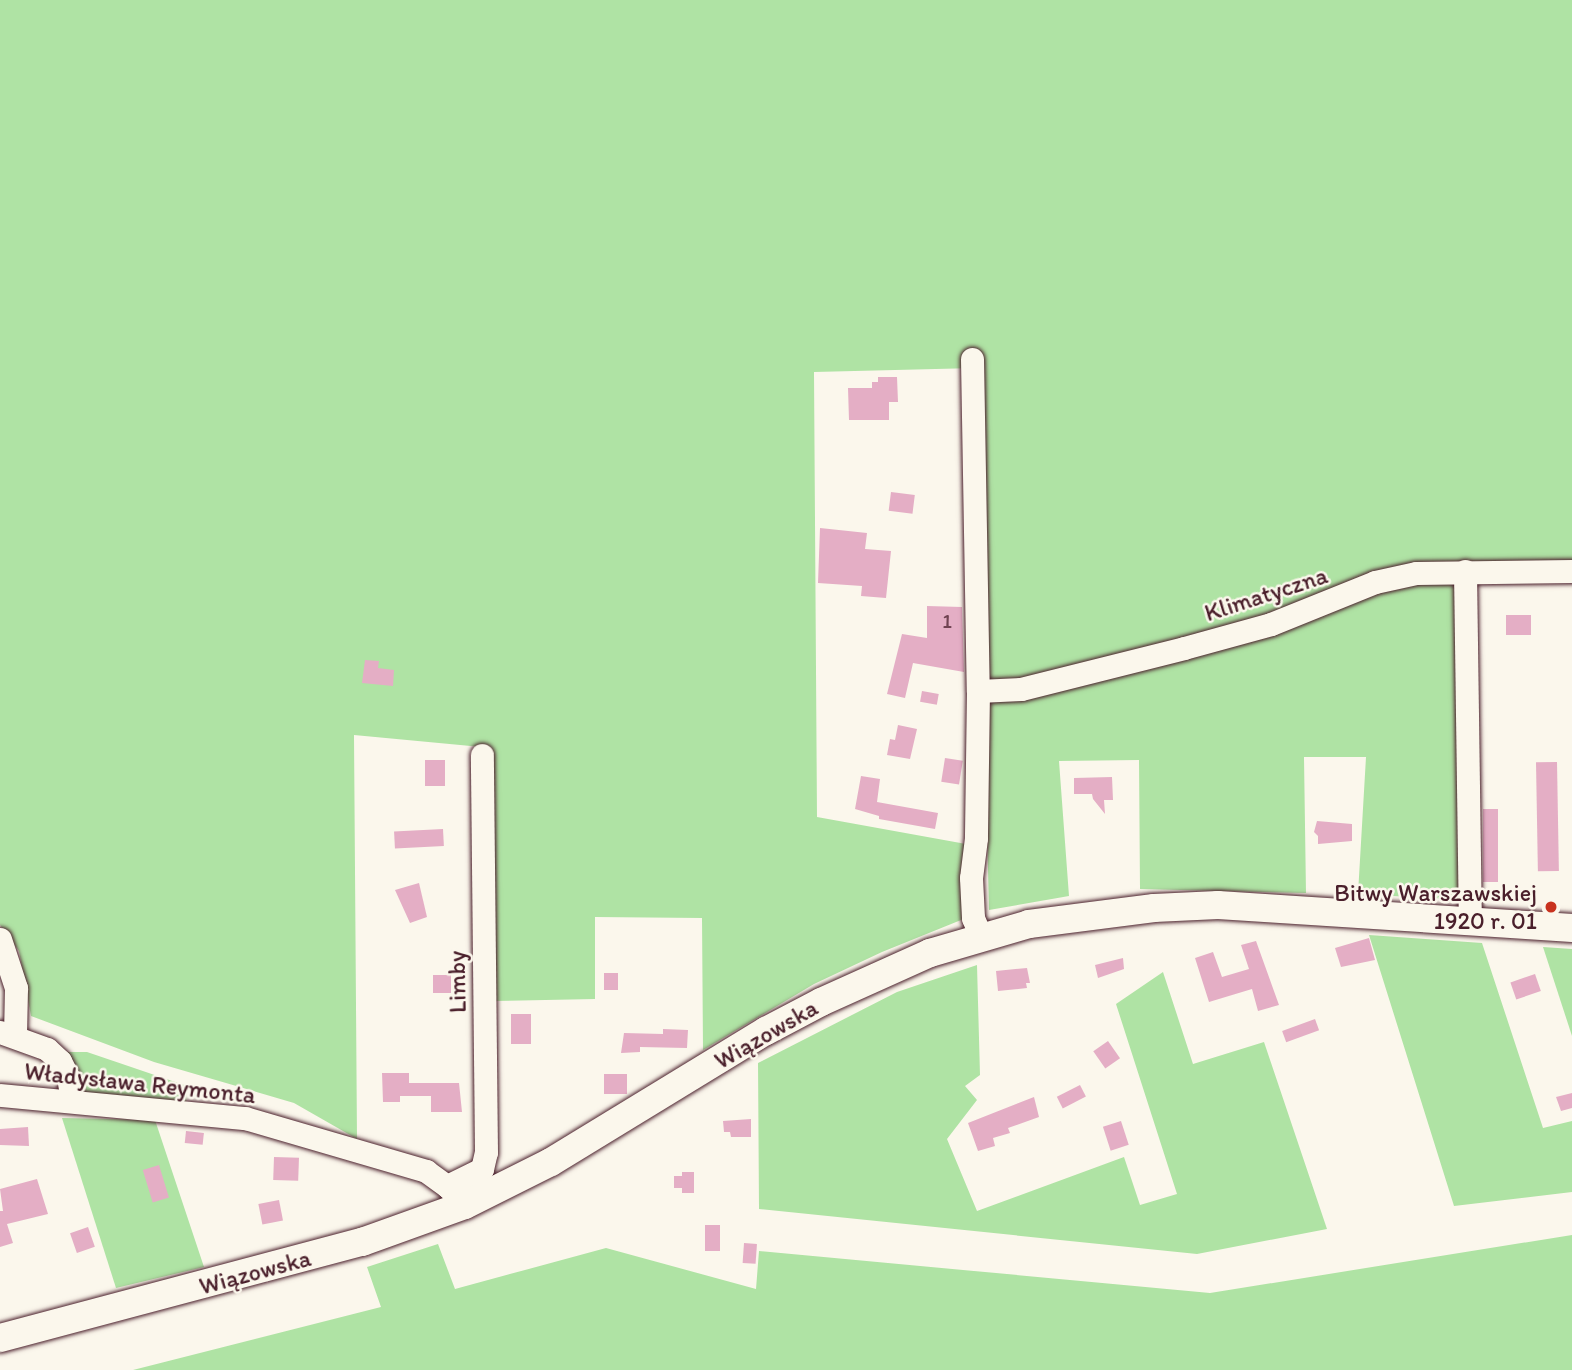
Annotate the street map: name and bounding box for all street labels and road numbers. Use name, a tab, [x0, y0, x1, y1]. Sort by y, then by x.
street label: Klimatyczna	[1201, 561, 1331, 627]
street label: Limby	[442, 951, 472, 1013]
street label: Wiązowska	[709, 993, 823, 1075]
street label: Władysława Reymonta	[23, 1057, 257, 1109]
street label: Wiązowska	[196, 1243, 314, 1301]

